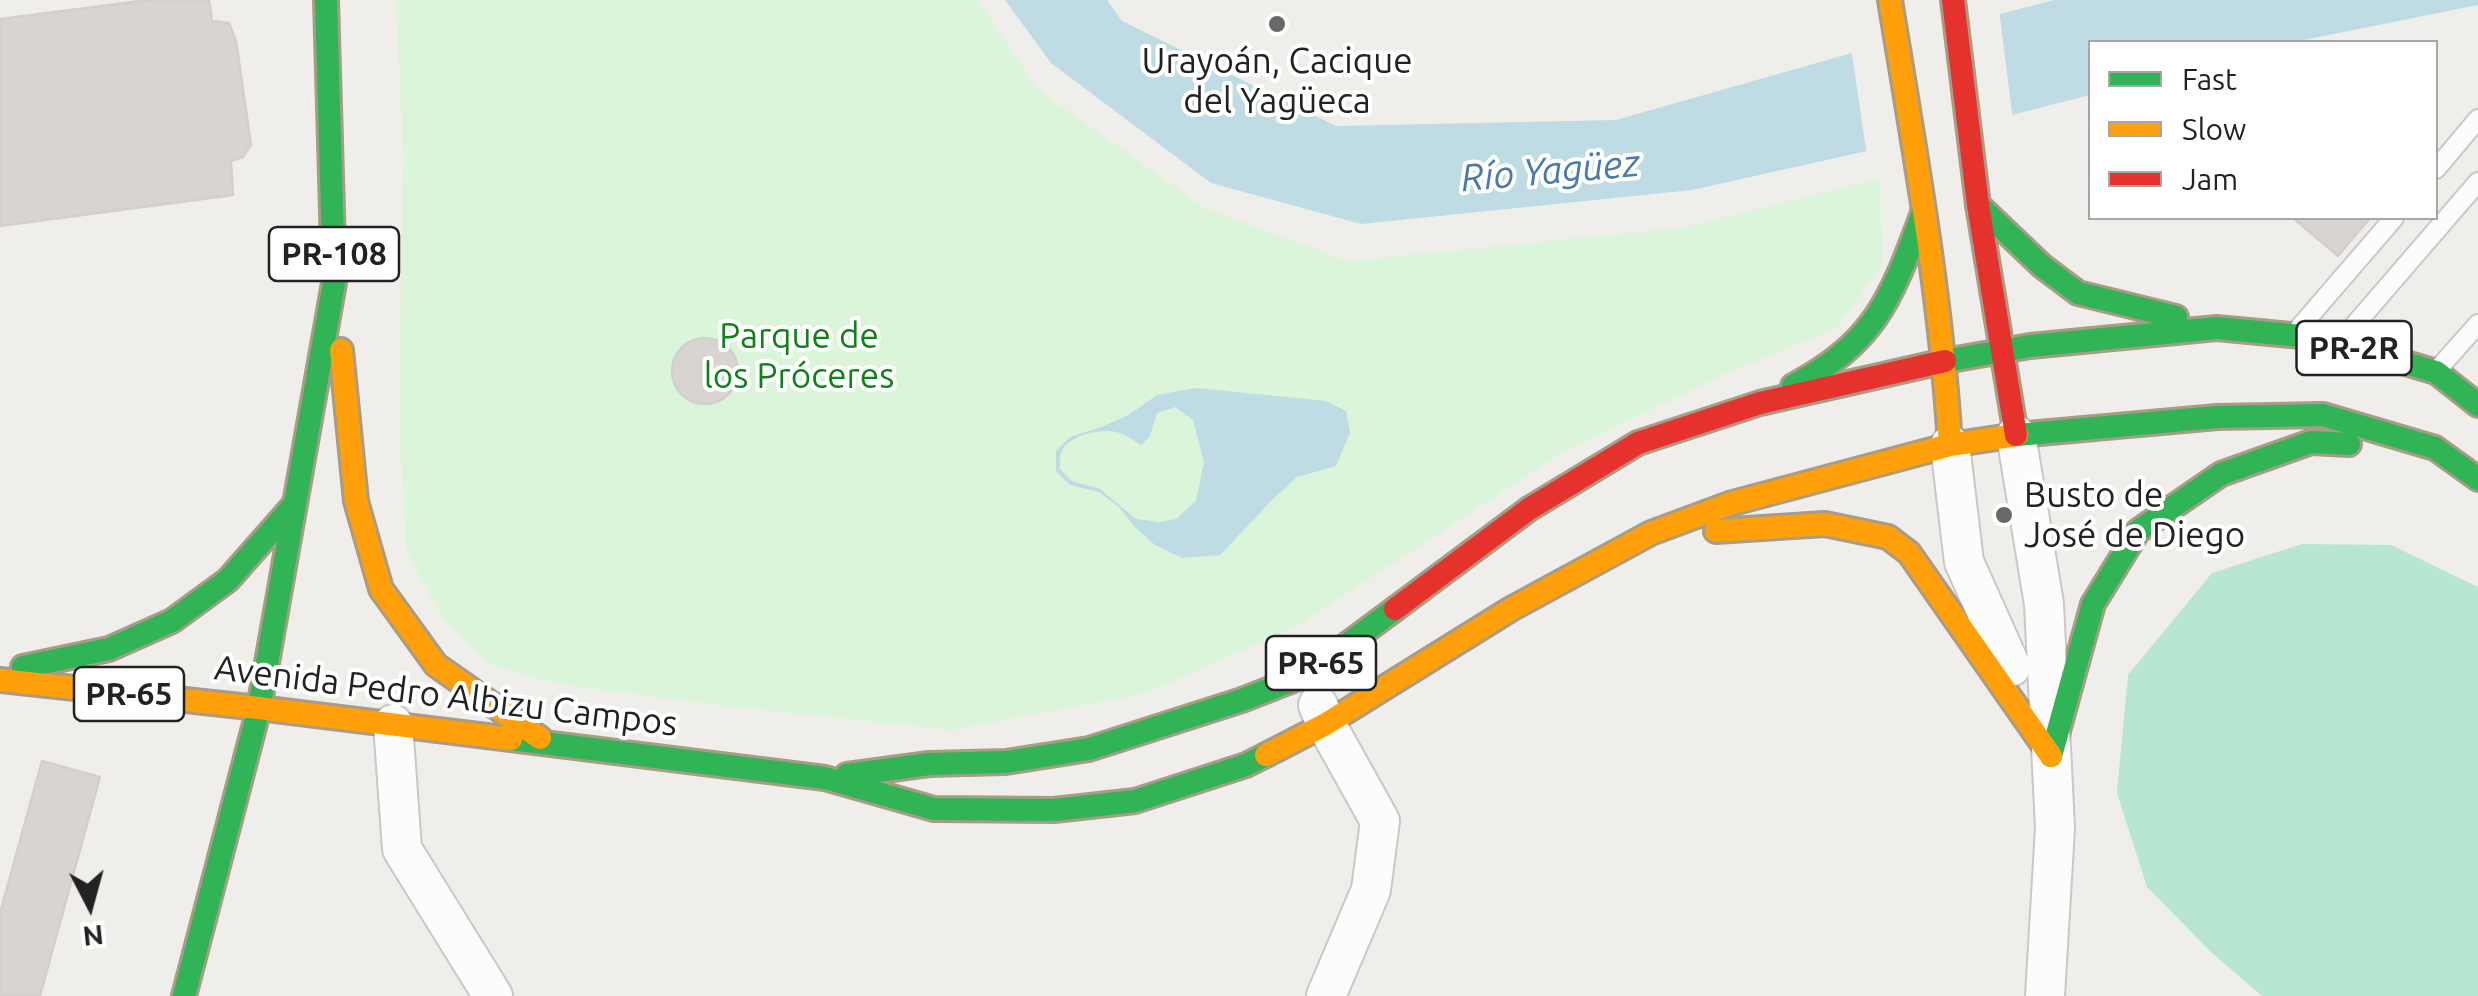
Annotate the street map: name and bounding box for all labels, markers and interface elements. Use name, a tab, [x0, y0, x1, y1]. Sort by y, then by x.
marker: Urayoán, Cacique del Yagüeca	[1266, 13, 1288, 35]
place label: Urayoán, Cacique del Yagüeca	[1141, 40, 1413, 122]
legend	[2088, 40, 2438, 220]
text: Fast	[2182, 62, 2237, 96]
text: Slow	[2182, 112, 2246, 146]
water label: Río Yagüez	[1459, 140, 1641, 202]
text: Jam	[2182, 162, 2238, 196]
road number: PR-108	[269, 227, 399, 281]
park label: Parque de los Próceres	[704, 315, 894, 397]
road number: PR-2R	[2296, 321, 2412, 375]
place label: Busto de José de Diego	[2024, 474, 2245, 556]
marker: Busto de José de Diego	[1993, 504, 2015, 526]
road number: PR-65	[1266, 636, 1376, 690]
street label: Avenida Pedro Albizu Campos	[212, 647, 680, 745]
road number: PR-65	[74, 667, 184, 721]
north arrow	[40, 856, 140, 956]
text: N	[81, 920, 105, 953]

